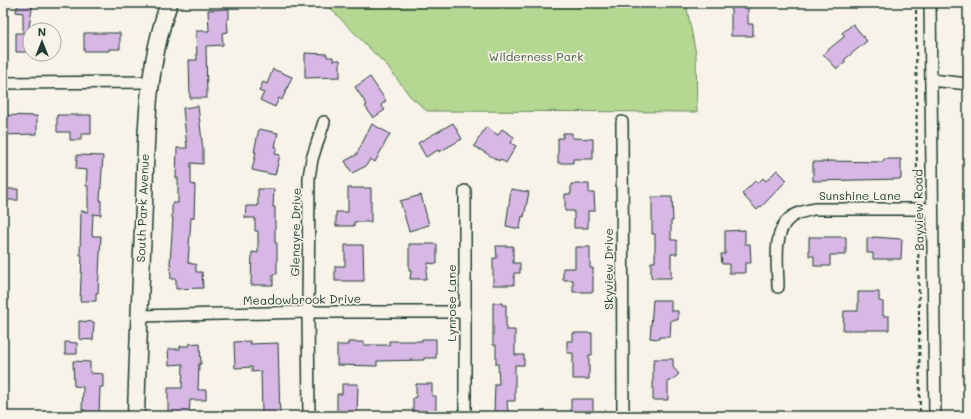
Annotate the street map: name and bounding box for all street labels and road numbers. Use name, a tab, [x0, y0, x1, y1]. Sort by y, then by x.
street label: South Park Avenue	[132, 153, 152, 263]
street label: Bayview Road	[909, 169, 927, 251]
street label: Glenayre Drive	[286, 187, 304, 276]
street label: Sunshine Lane	[819, 187, 901, 203]
street label: Skyview Drive	[600, 228, 616, 310]
street label: Lynrose Lane	[443, 264, 459, 342]
street label: Meadowbrook Drive	[243, 290, 361, 308]

